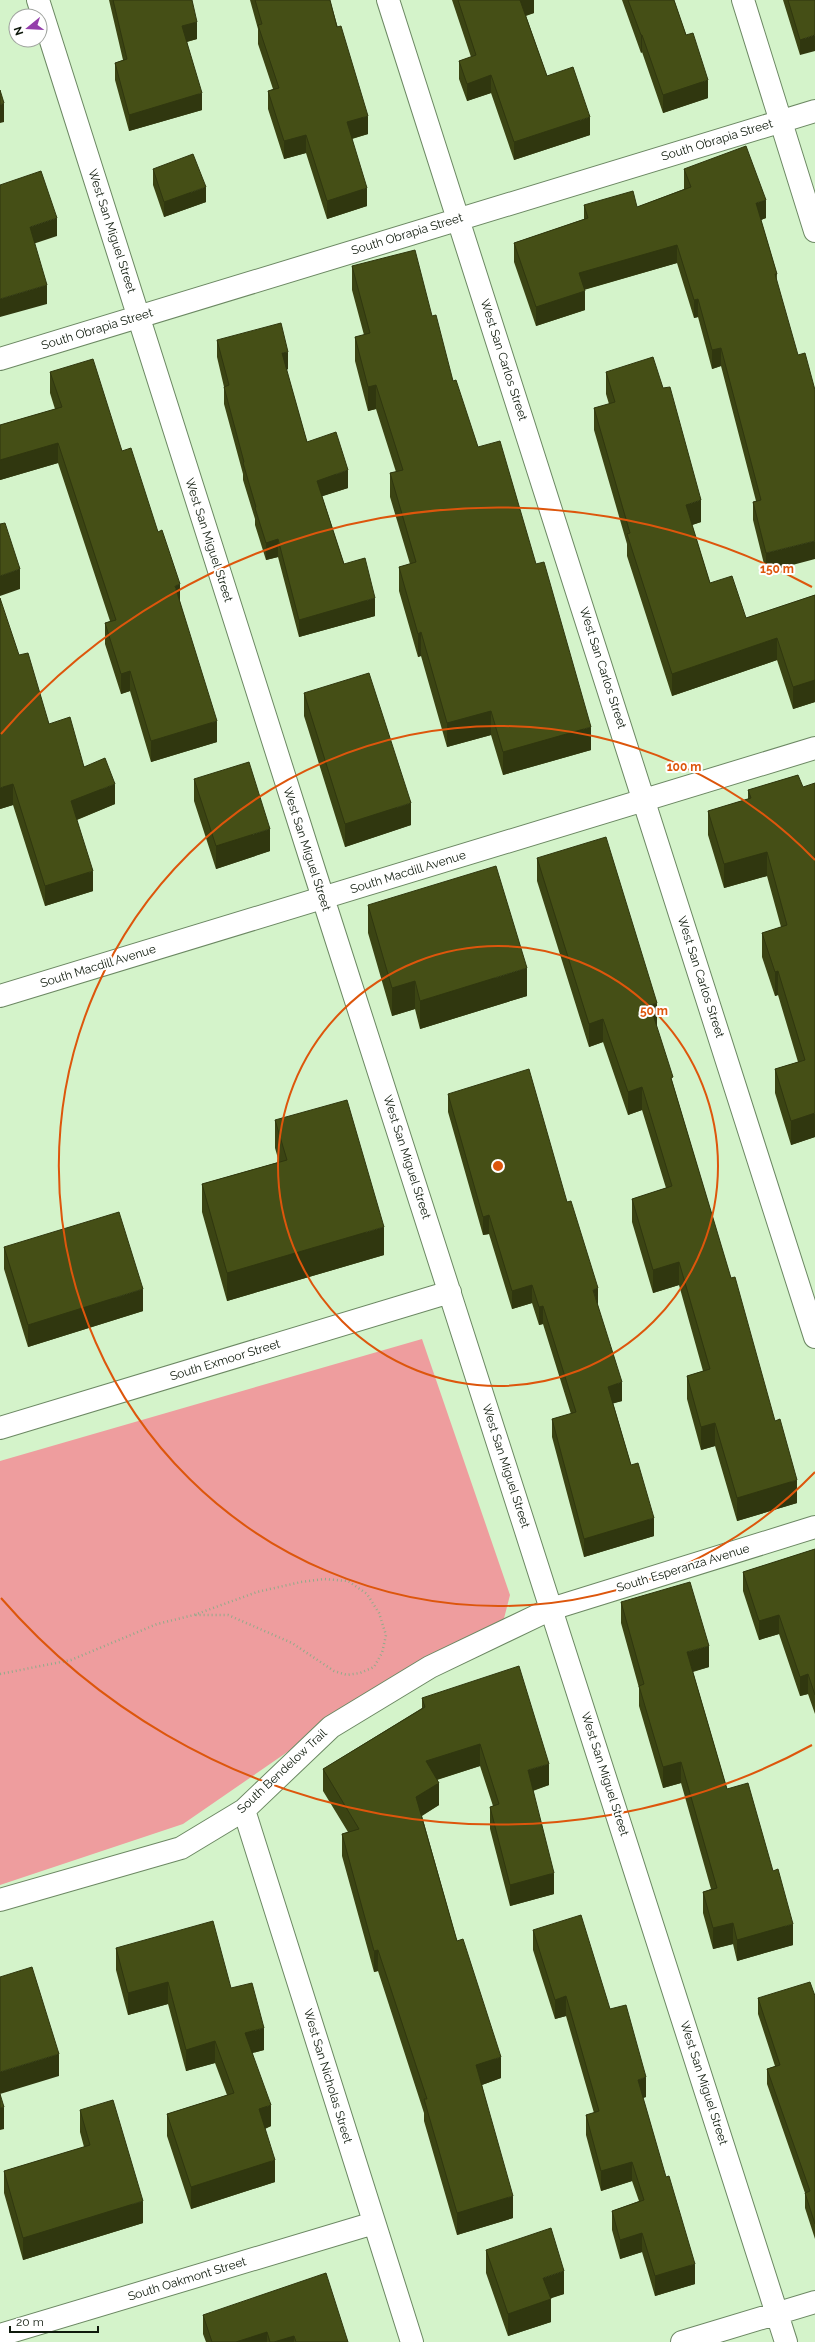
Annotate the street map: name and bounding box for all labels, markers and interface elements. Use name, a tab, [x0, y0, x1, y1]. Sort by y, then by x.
north arrow	[8, 8, 48, 48]
text: N	[11, 25, 26, 37]
street label: South Obrapia Street	[660, 116, 774, 164]
street label: West San Miguel Street	[85, 167, 139, 295]
street label: South Obrapia Street	[350, 210, 464, 258]
street label: West San Carlos Street	[478, 297, 530, 423]
street label: South Obrapia Street	[40, 305, 154, 353]
street label: West San Miguel Street	[182, 476, 236, 604]
text: 150 m	[760, 562, 794, 576]
street label: West San Carlos Street	[577, 605, 629, 731]
text: 100 m	[667, 760, 701, 774]
street label: West San Miguel Street	[280, 785, 334, 913]
street label: South Macdill Avenue	[348, 848, 468, 896]
street label: West San Carlos Street	[675, 914, 727, 1040]
street label: South Macdill Avenue	[38, 942, 158, 990]
text: 50 m	[640, 1004, 668, 1018]
street label: West San Miguel Street	[380, 1093, 434, 1221]
centre of rings	[491, 1159, 505, 1173]
street label: South Exmoor Street	[168, 1337, 282, 1383]
street label: West San Miguel Street	[479, 1402, 533, 1530]
street label: South Esperanza Avenue	[615, 1541, 751, 1595]
street label: West San Miguel Street	[578, 1710, 632, 1838]
street label: South Bendelow Trail	[234, 1725, 330, 1816]
street label: West San Nicholas Street	[301, 2007, 355, 2145]
street label: West San Miguel Street	[677, 2019, 731, 2147]
street label: South Oakmont Street	[126, 2254, 248, 2304]
scale bar	[10, 2308, 98, 2334]
text: 20 m	[16, 2315, 44, 2329]

